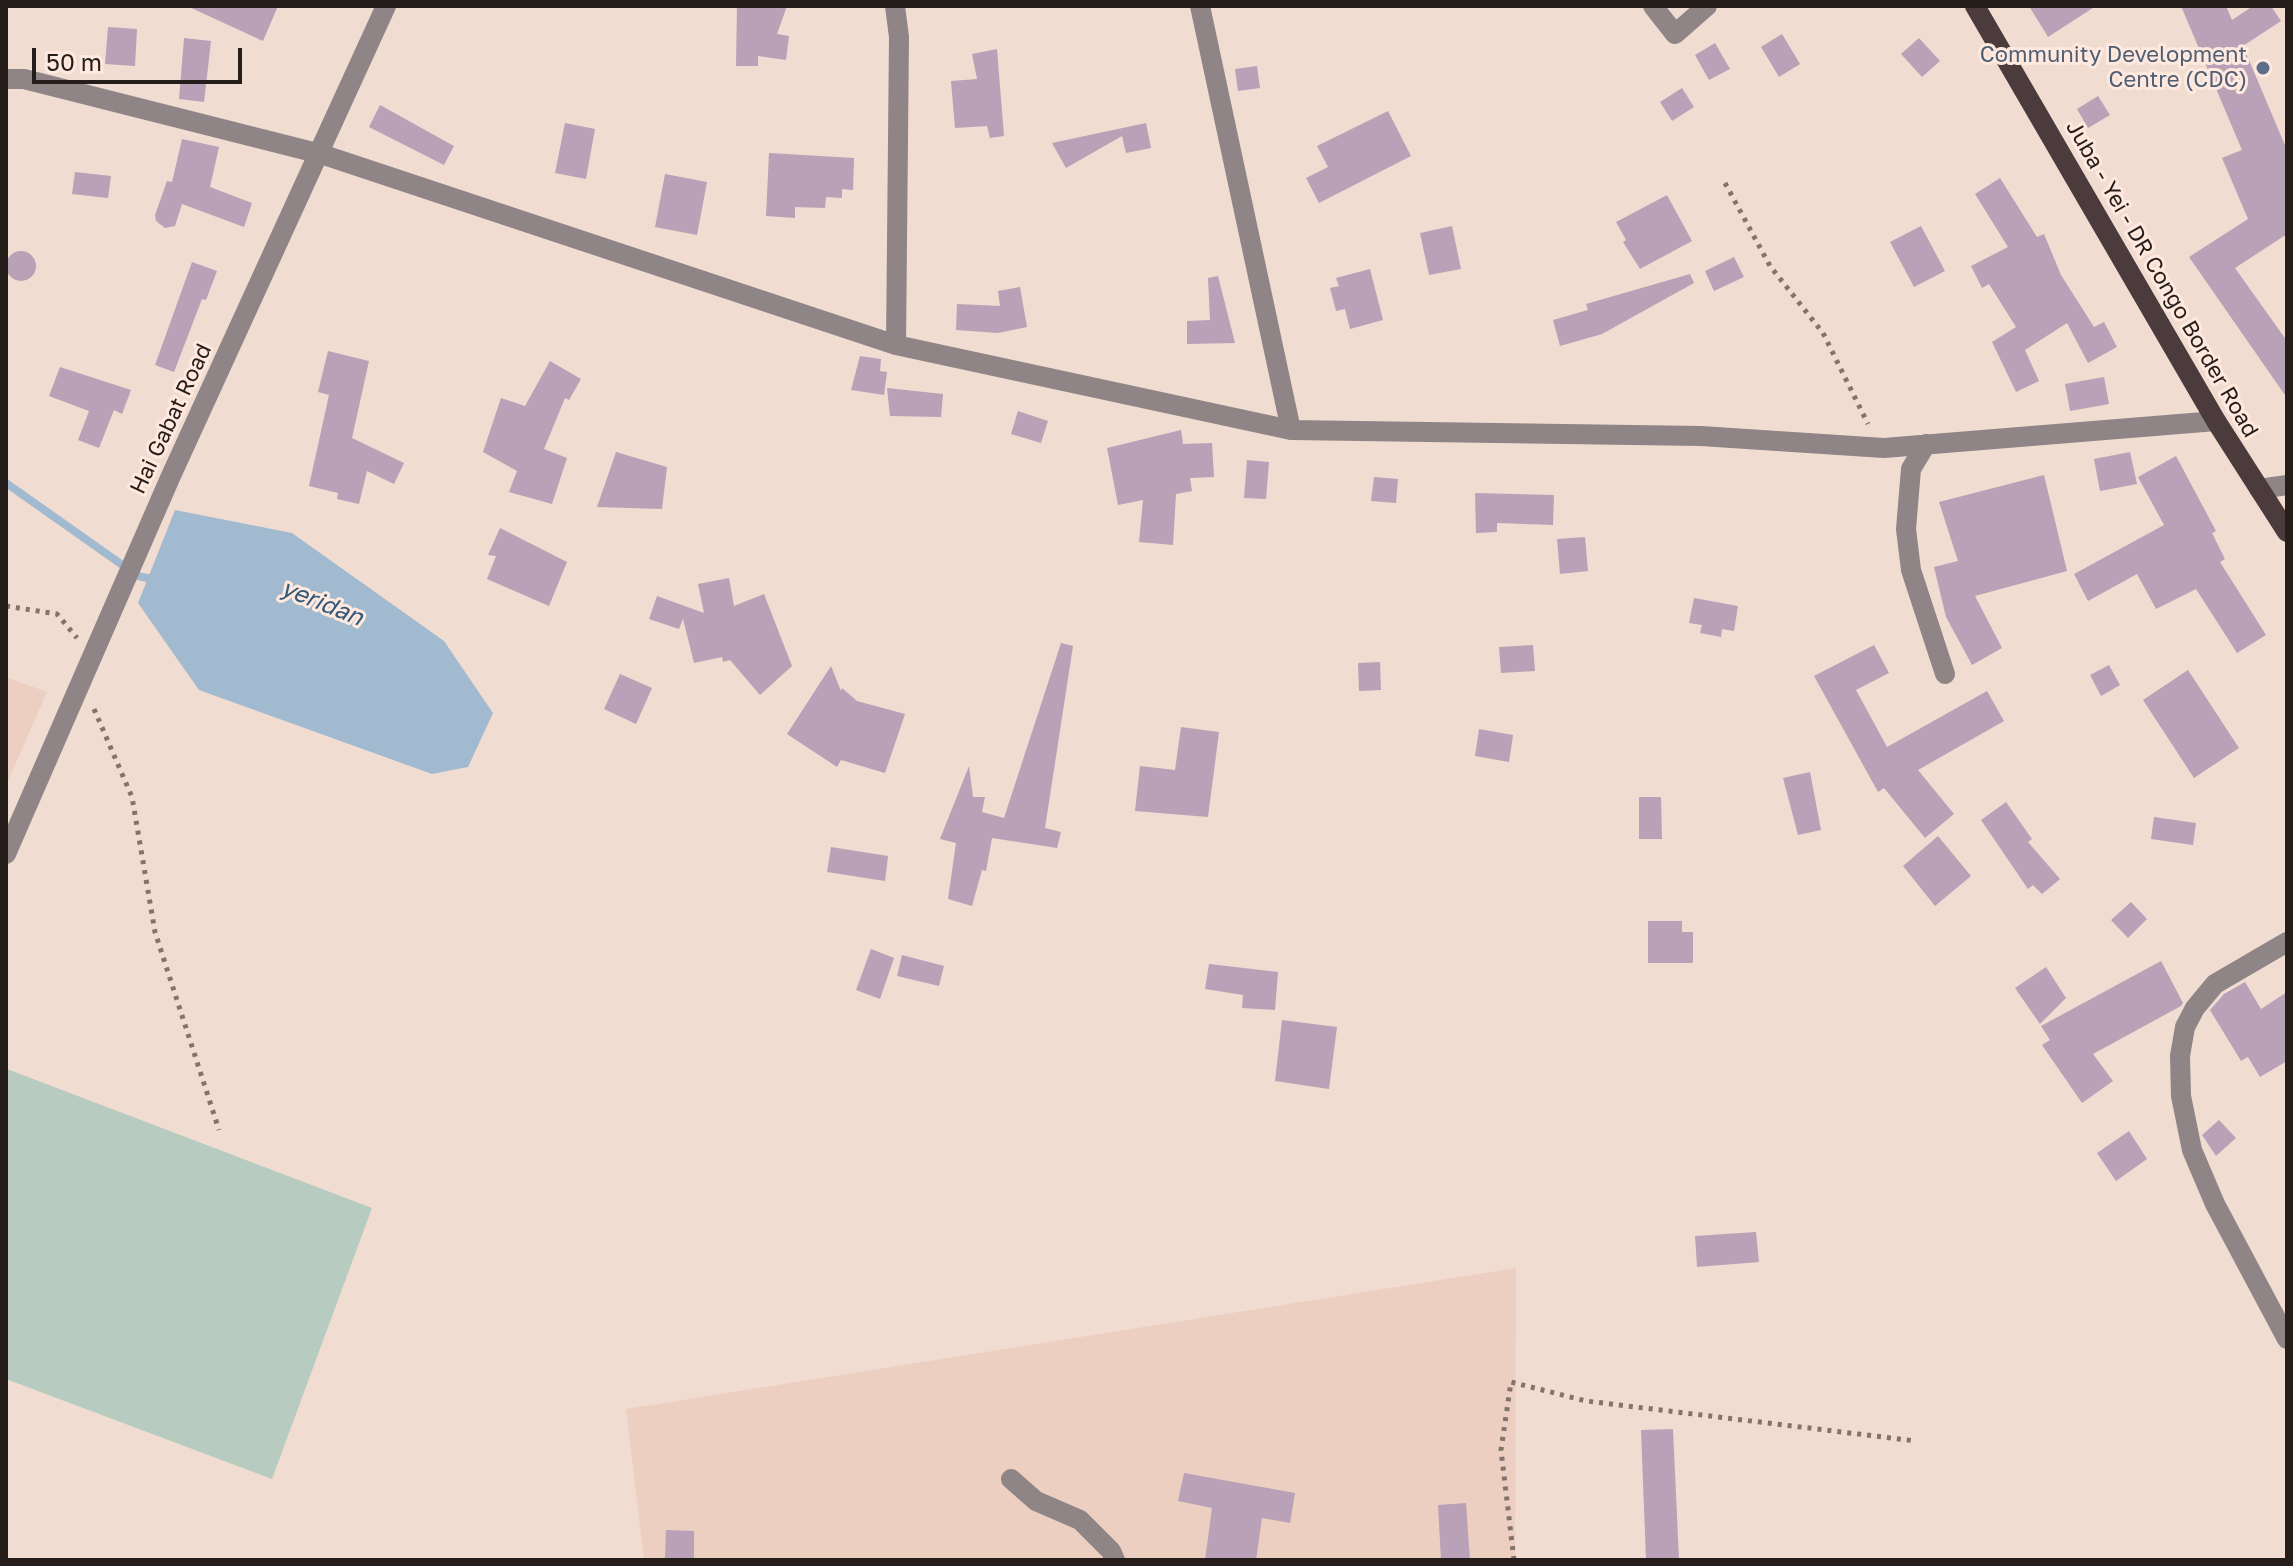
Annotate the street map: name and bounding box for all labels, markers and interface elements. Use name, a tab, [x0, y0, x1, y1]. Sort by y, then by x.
scale bar	[36, 32, 246, 82]
place label: Community Development Centre (CDC)	[1980, 42, 2247, 94]
text: 50 m	[46, 47, 102, 76]
marker: Community Development Centre (CDC)	[2254, 59, 2272, 77]
street label: Juba - Yei - DR Congo Border Road	[2060, 116, 2264, 442]
street label: Hai Gabat Road	[125, 340, 217, 498]
water label: yeridan	[277, 574, 367, 632]

